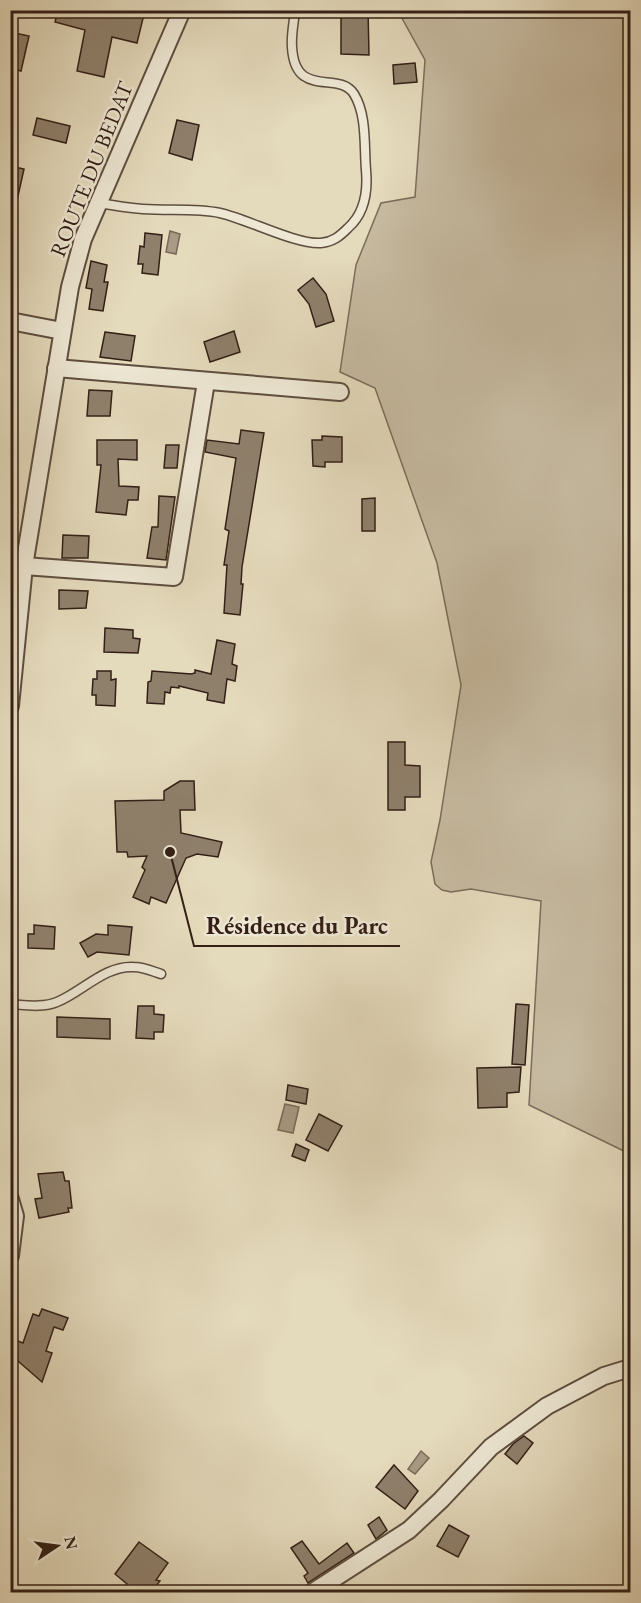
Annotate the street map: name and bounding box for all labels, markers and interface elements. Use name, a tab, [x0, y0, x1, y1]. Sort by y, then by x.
street label: ROUTE DU BEDAT	[43, 77, 140, 261]
callout: Résidence du Parc	[194, 904, 400, 946]
text: Résidence du Parc	[206, 910, 388, 941]
north arrow	[27, 1516, 87, 1576]
text: N	[59, 1534, 83, 1551]

